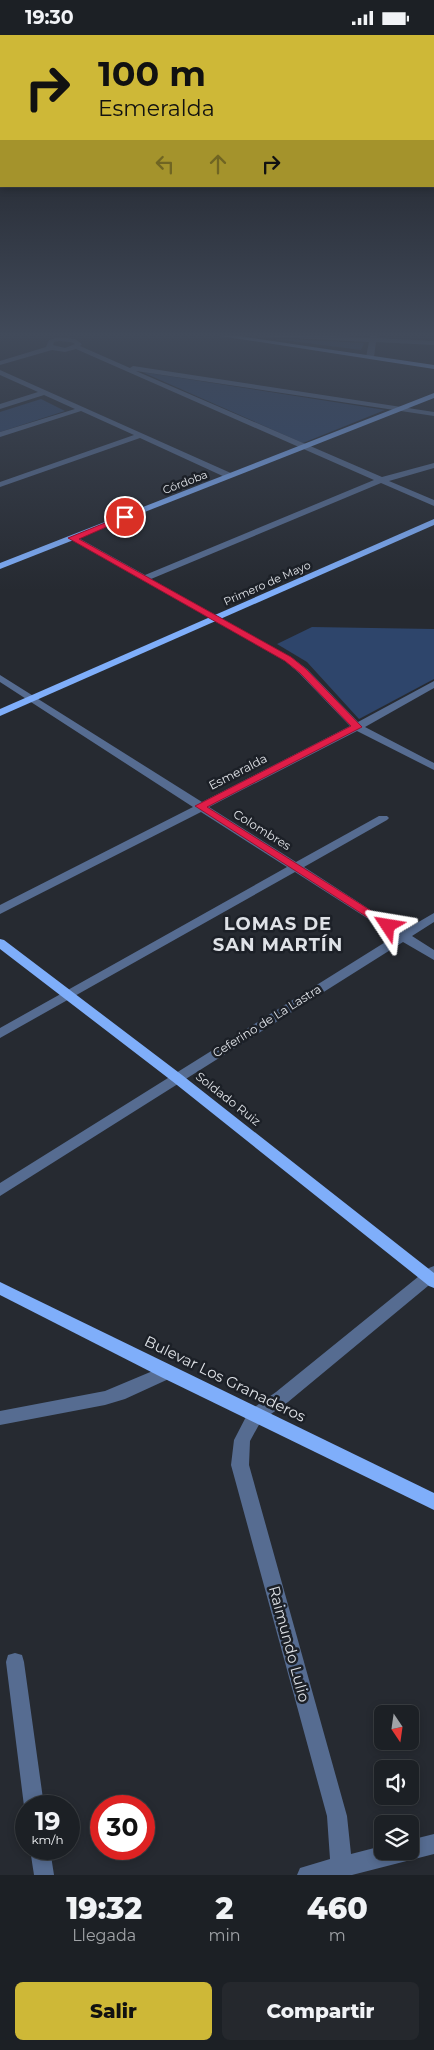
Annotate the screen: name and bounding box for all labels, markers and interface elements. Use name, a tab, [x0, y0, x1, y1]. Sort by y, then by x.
text: 19:30	[25, 6, 74, 29]
text: 100 m	[98, 52, 206, 95]
icon: right	[15, 55, 80, 120]
text: Esmeralda	[98, 95, 215, 122]
icon: left	[151, 150, 179, 178]
icon: ahead	[204, 150, 232, 178]
icon: right	[257, 150, 285, 178]
street label: Córdoba	[161, 467, 209, 497]
pin	[104, 496, 146, 538]
icon: arrive	[111, 503, 139, 531]
street label: Primero de Mayo	[221, 557, 313, 608]
street label: Esmeralda	[206, 750, 270, 793]
street label: Colombres	[231, 806, 294, 853]
position arrow	[361, 899, 413, 951]
district label: LOMAS DE SAN MARTÍN	[213, 913, 343, 956]
street label: Ceferino de La Lastra	[210, 981, 324, 1060]
street label: Soldado Ruiz	[193, 1069, 264, 1129]
street label: Bulevar Los Granaderos	[142, 1331, 309, 1426]
street label: Raimundo Lulio	[265, 1584, 314, 1704]
north arrow	[374, 1705, 419, 1750]
map controls	[374, 1705, 419, 1860]
button: sound	[374, 1760, 419, 1805]
speed limit sign: 30	[90, 1795, 155, 1860]
text: 19	[35, 1806, 60, 1836]
button: layers	[374, 1815, 419, 1860]
text: km/h	[31, 1832, 64, 1847]
text: 19:32	[66, 1890, 142, 1927]
text: 2	[216, 1890, 233, 1927]
text: 460	[307, 1890, 368, 1927]
text: Llegada	[72, 1926, 136, 1945]
text: min	[208, 1926, 241, 1945]
text: m	[329, 1926, 346, 1945]
button: Salir	[15, 1982, 212, 2040]
button: Compartir	[222, 1982, 419, 2040]

